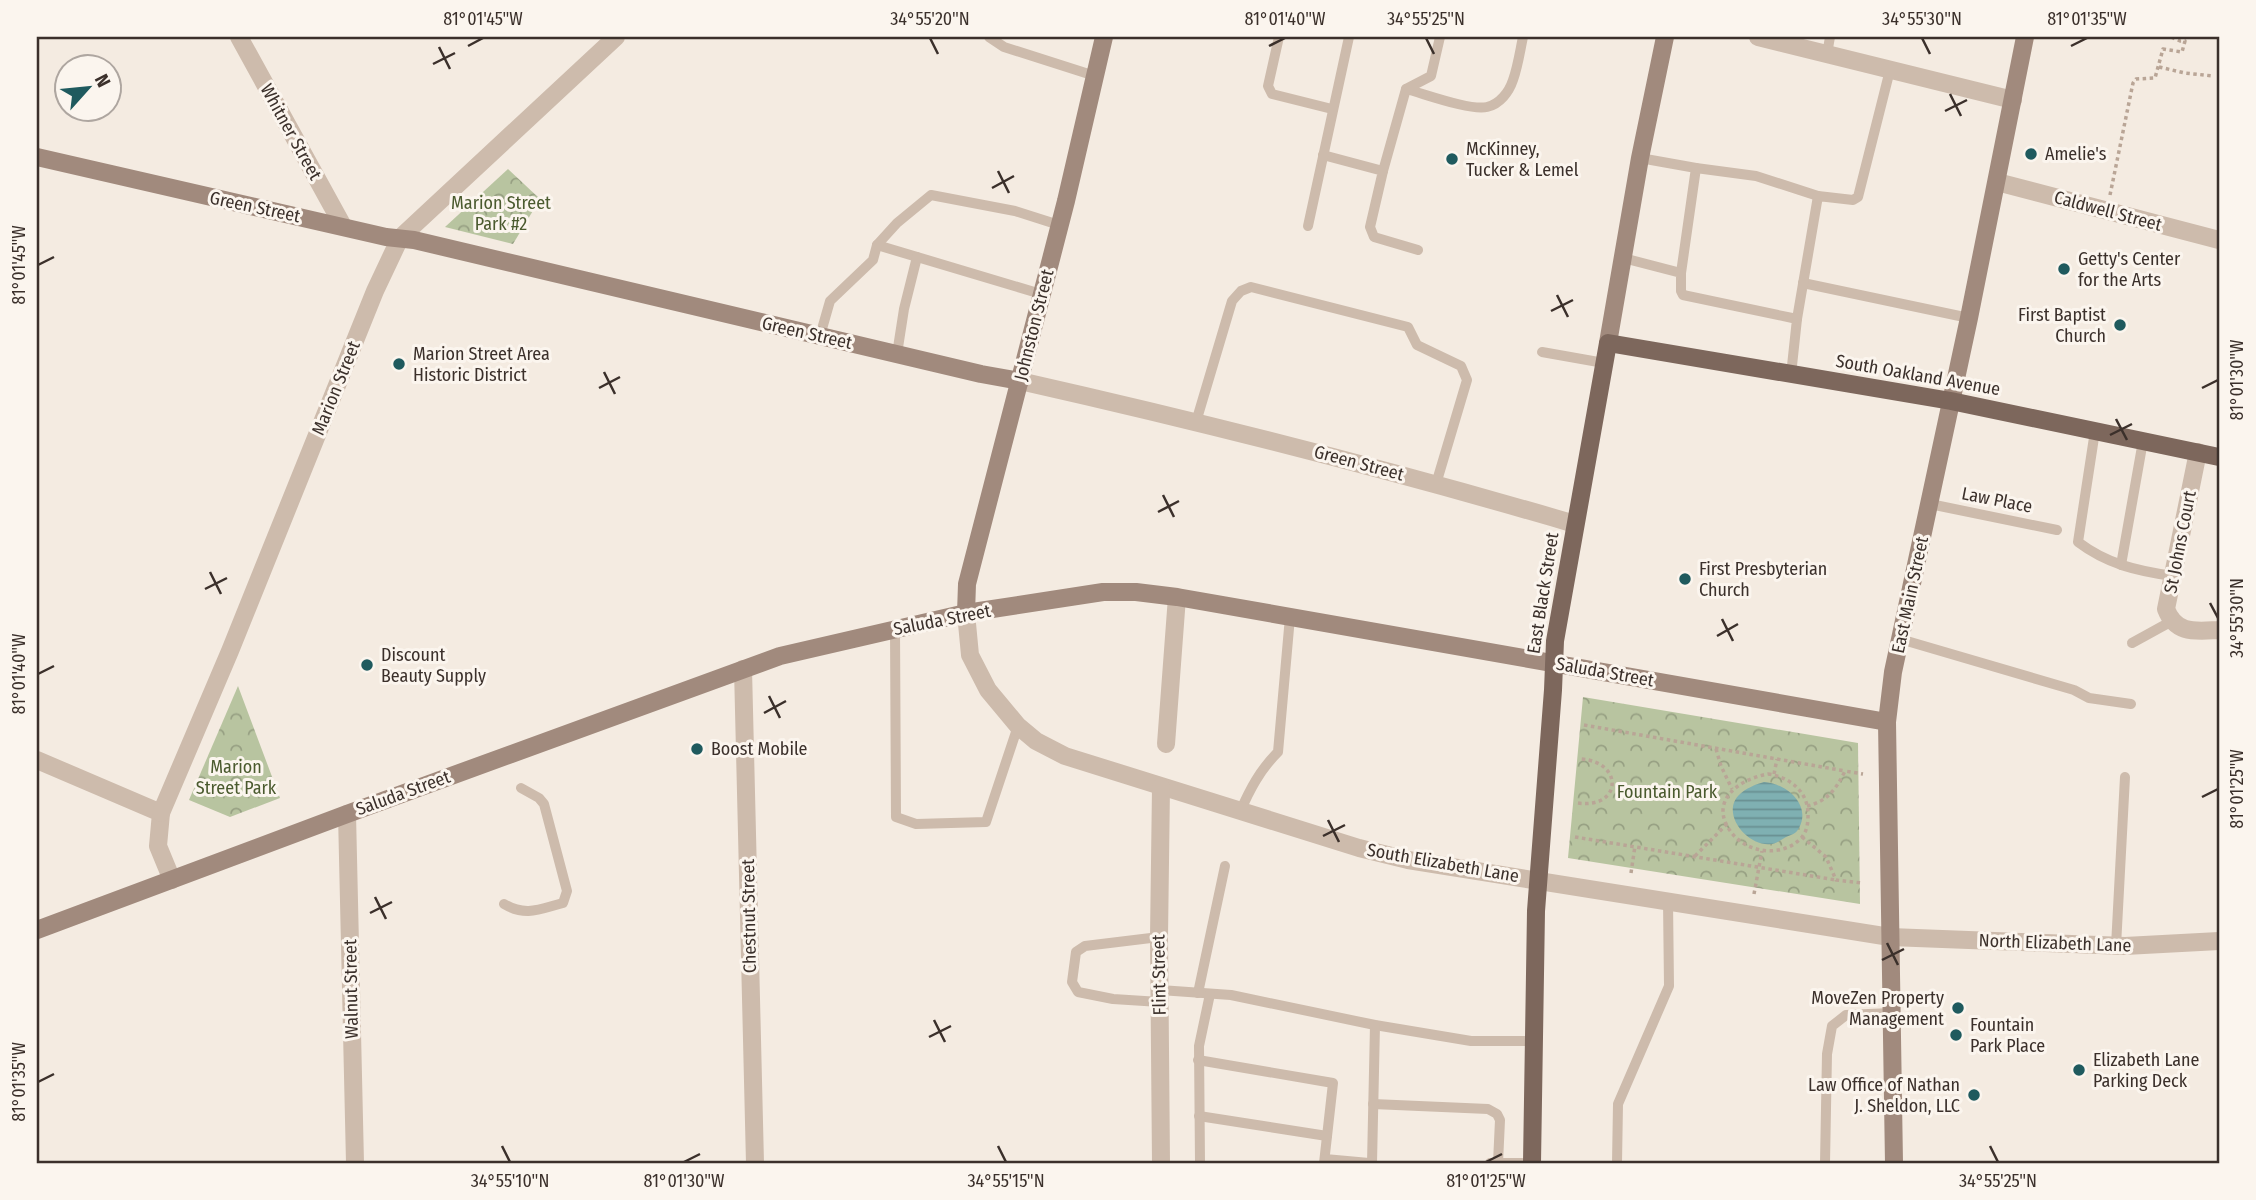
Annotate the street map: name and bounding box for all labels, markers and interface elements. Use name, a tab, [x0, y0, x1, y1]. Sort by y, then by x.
text: 81°01'45"W	[443, 8, 523, 30]
text: 34°55'20"N	[890, 8, 970, 30]
text: 81°01'40"W	[1244, 8, 1326, 30]
text: 34°55'25"N	[1387, 8, 1465, 30]
text: 34°55'30"N	[1882, 8, 1962, 30]
text: 81°01'35"W	[2047, 8, 2127, 30]
north arrow	[52, 52, 122, 122]
text: N	[90, 70, 116, 91]
street label: Whitner Street	[256, 80, 327, 184]
place label: McKinney, Tucker & Lemel	[1466, 138, 1579, 181]
place label: Amelie's	[2045, 143, 2107, 165]
marker: Amelie's	[2023, 146, 2039, 162]
marker: McKinney, Tucker & Lemel	[1444, 151, 1460, 167]
street label: Caldwell Street	[2052, 186, 2164, 236]
street label: Green Street	[208, 187, 302, 227]
park label: Marion Street Park #2	[451, 192, 551, 235]
text: 81°01'45"W	[8, 225, 30, 305]
place label: Getty's Center for the Arts	[2078, 248, 2181, 291]
marker: Getty's Center for the Arts	[2056, 261, 2072, 277]
street label: Johnston Street	[1010, 267, 1059, 383]
place label: First Baptist Church	[2018, 304, 2106, 347]
street label: Green Street	[760, 312, 854, 354]
marker: First Baptist Church	[2112, 317, 2128, 333]
street label: Marion Street	[307, 337, 365, 438]
text: 81°01'30"W	[2226, 339, 2248, 421]
place label: Marion Street Area Historic District	[413, 343, 550, 386]
street label: South Oakland Avenue	[1834, 350, 2002, 400]
marker: Marion Street Area Historic District	[391, 356, 407, 372]
street label: Green Street	[1312, 440, 1406, 486]
street label: Law Place	[1960, 482, 2034, 518]
street label: St Johns Court	[2159, 489, 2201, 595]
street label: East Black Street	[1523, 531, 1563, 655]
street label: East Main Street	[1887, 534, 1933, 655]
place label: First Presbyterian Church	[1699, 558, 1827, 601]
marker: First Presbyterian Church	[1677, 571, 1693, 587]
text: 34°55'30"N	[2226, 578, 2248, 658]
street label: Saluda Street	[891, 600, 993, 640]
text: 81°01'40"W	[8, 633, 30, 715]
place label: Discount Beauty Supply	[381, 644, 486, 687]
street label: Saluda Street	[1554, 653, 1656, 691]
marker: Discount Beauty Supply	[359, 657, 375, 673]
place label: Boost Mobile	[711, 738, 808, 760]
marker: Boost Mobile	[689, 741, 705, 757]
text: 81°01'25"W	[2226, 749, 2248, 829]
park label: Marion Street Park	[196, 756, 277, 799]
street label: Saluda Street	[353, 766, 453, 820]
park label: Fountain Park	[1617, 781, 1718, 803]
street label: South Elizabeth Lane	[1365, 839, 1521, 887]
street label: Chestnut Street	[737, 859, 761, 973]
street label: North Elizabeth Lane	[1978, 929, 2132, 957]
street label: Flint Street	[1147, 934, 1171, 1016]
street label: Walnut Street	[339, 939, 363, 1039]
place label: MoveZen Property Management	[1811, 987, 1944, 1030]
marker: MoveZen Property Management	[1950, 1000, 1966, 1016]
place label: Fountain Park Place	[1970, 1014, 2045, 1057]
marker: Fountain Park Place	[1948, 1027, 1964, 1043]
text: 81°01'35"W	[8, 1042, 30, 1122]
place label: Elizabeth Lane Parking Deck	[2093, 1049, 2200, 1092]
marker: Elizabeth Lane Parking Deck	[2071, 1062, 2087, 1078]
place label: Law Office of Nathan J. Sheldon, LLC	[1808, 1074, 1960, 1117]
marker: Law Office of Nathan J. Sheldon, LLC	[1966, 1087, 1982, 1103]
text: 34°55'10"N	[471, 1170, 549, 1192]
text: 81°01'30"W	[643, 1170, 725, 1192]
text: 34°55'15"N	[967, 1170, 1045, 1192]
text: 81°01'25"W	[1446, 1170, 1526, 1192]
text: 34°55'25"N	[1959, 1170, 2037, 1192]

